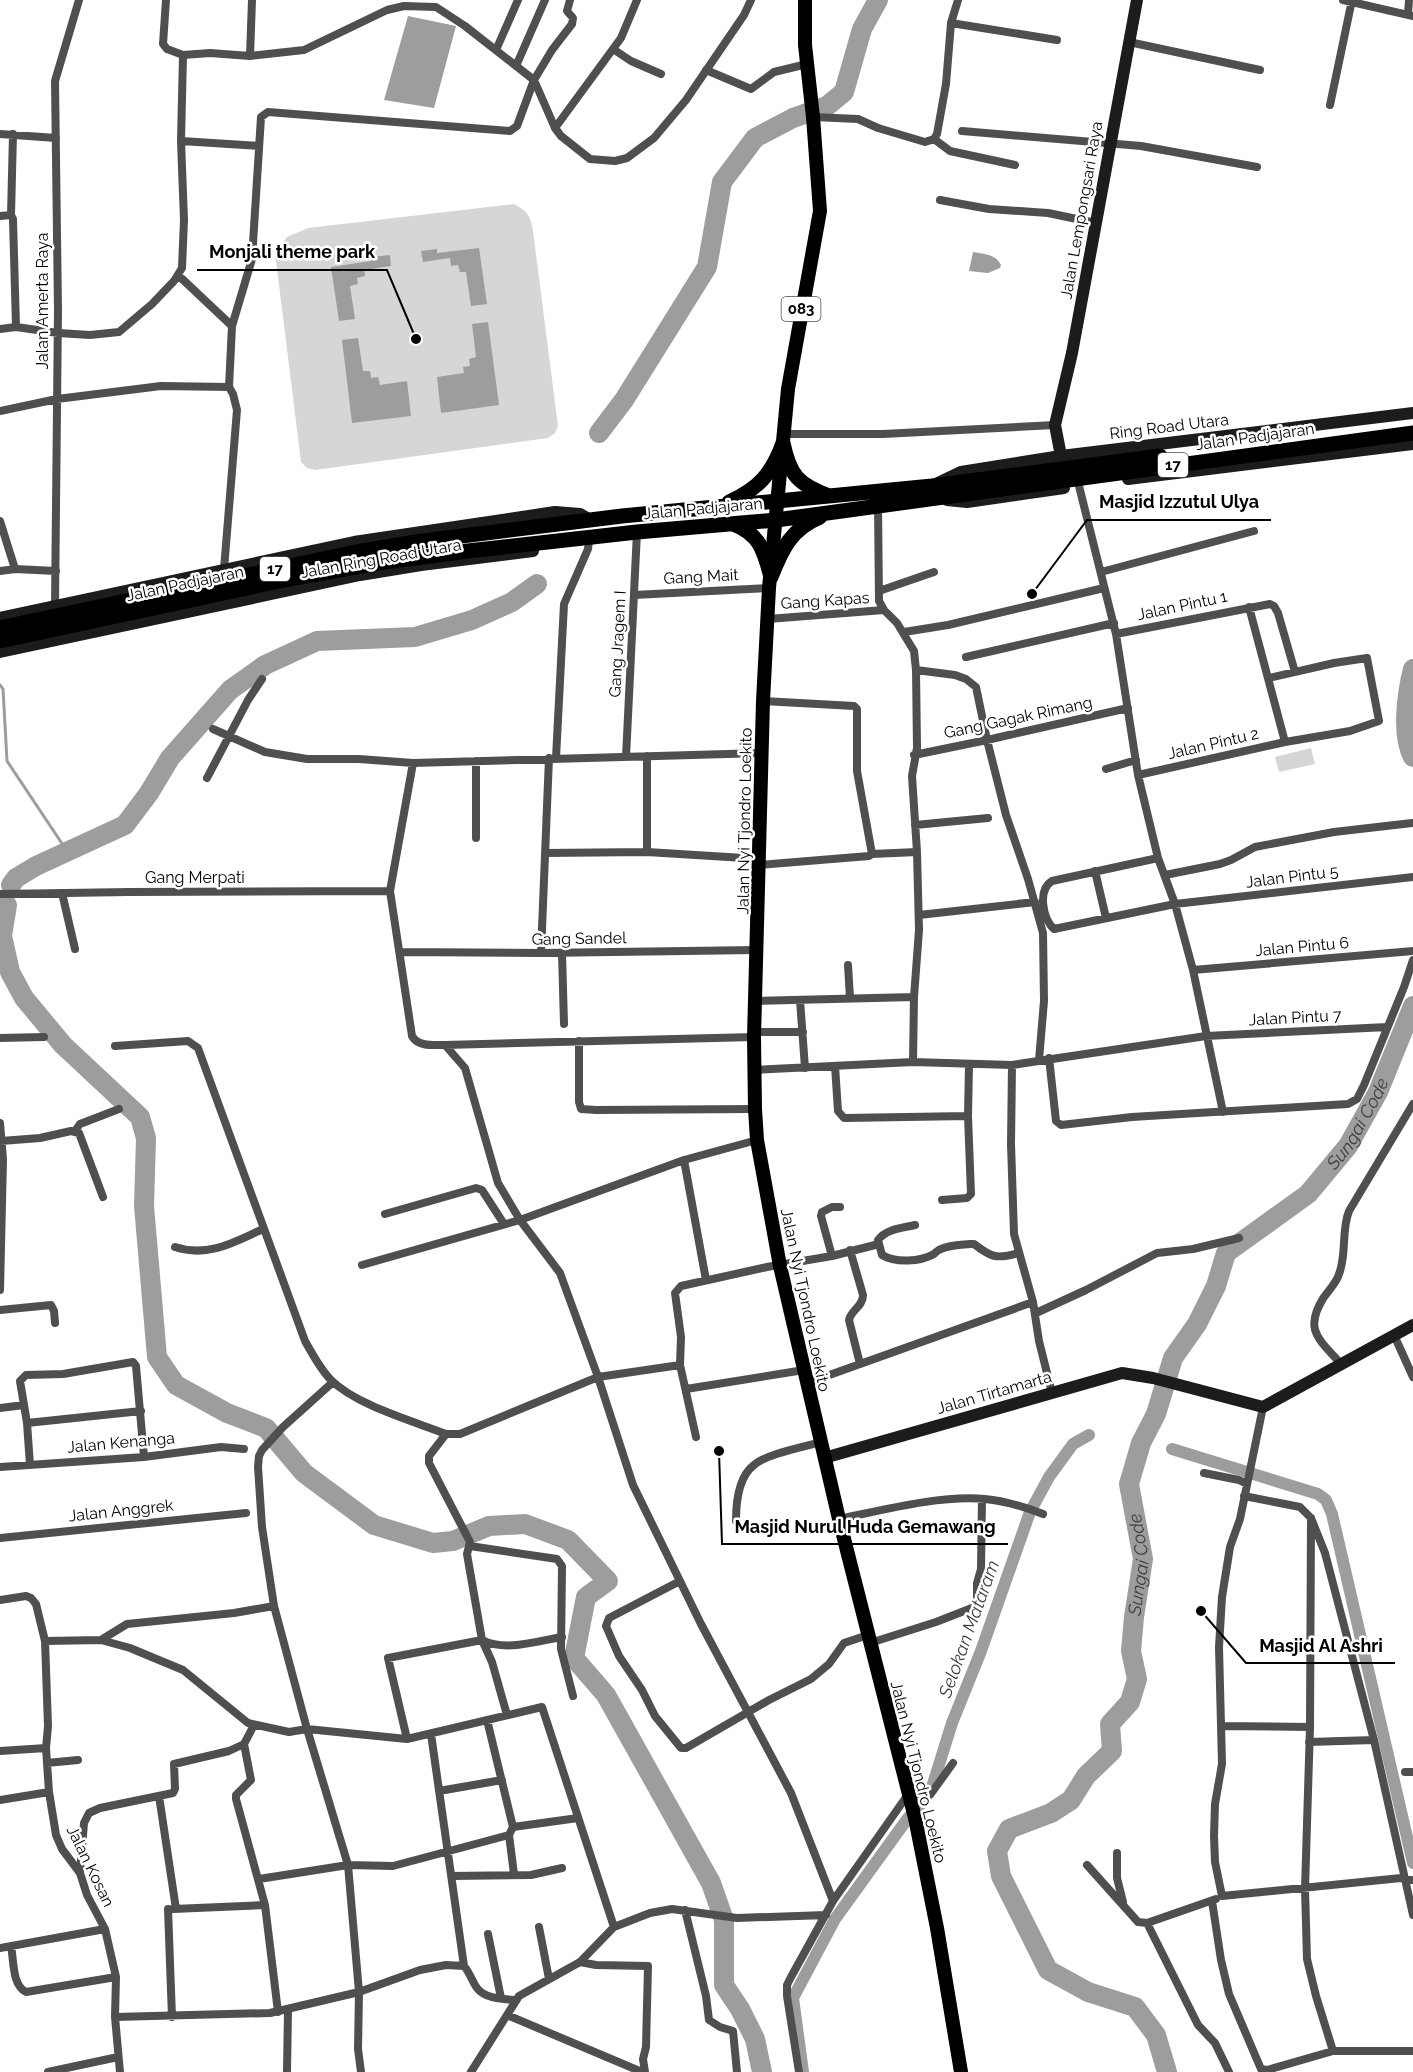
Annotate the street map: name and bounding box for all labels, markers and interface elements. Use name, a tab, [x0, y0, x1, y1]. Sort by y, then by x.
street label: Jalan Lempongsari Raya	[1056, 120, 1106, 300]
street label: Jalan Amerta Raya	[33, 233, 52, 369]
callout: Monjali theme park	[197, 234, 387, 270]
text: Monjali theme park	[209, 241, 376, 262]
road number: 083	[782, 297, 820, 321]
street label: Ring Road Utara	[1108, 410, 1230, 443]
street label: Jalan Padjajaran	[1195, 419, 1316, 454]
road number: 17	[1158, 453, 1188, 477]
callout: Masjid Izzutul Ulya	[1087, 484, 1271, 520]
text: Masjid Izzutul Ulya	[1099, 491, 1259, 512]
street label: Jalan Padjajaran	[643, 494, 763, 523]
street label: Jalan Ring Road Utara	[299, 535, 463, 582]
road number: 17	[260, 557, 290, 581]
street label: Jalan Padjajaran	[125, 562, 246, 605]
street label: Gang Mait	[663, 565, 740, 588]
street label: Jalan Pintu 1	[1136, 587, 1229, 624]
street label: Gang Kapas	[780, 588, 870, 613]
street label: Gang Jragem I	[605, 590, 630, 698]
street label: Gang Gagak Rimang	[942, 692, 1094, 743]
street label: Jalan Pintu 2	[1166, 724, 1260, 763]
street label: Jalan Nyi Tjondro Loekito	[733, 727, 756, 915]
street label: Jalan Pintu 5	[1245, 861, 1340, 892]
street label: Gang Merpati	[145, 868, 245, 887]
street label: Gang Sandel	[531, 928, 627, 949]
street label: Jalan Pintu 6	[1254, 933, 1350, 960]
street label: Jalan Pintu 7	[1248, 1006, 1342, 1029]
water label: Sungai Code	[1321, 1075, 1393, 1174]
street label: Jalan Nyi Tjondro Loekito	[777, 1207, 834, 1393]
street label: Jalan Tirtamarta	[935, 1367, 1054, 1418]
street label: Jalan Kenanga	[66, 1428, 176, 1457]
street label: Jalan Anggrek	[68, 1495, 175, 1525]
callout: Masjid Nurul Huda Gemawang	[722, 1508, 1008, 1544]
water label: Sungai Code	[1123, 1512, 1153, 1618]
text: Masjid Nurul Huda Gemawang	[734, 1516, 996, 1537]
water label: Selokan Mataram	[934, 1557, 1003, 1701]
callout: Masjid Al Ashri	[1246, 1627, 1395, 1663]
text: Masjid Al Ashri	[1259, 1635, 1383, 1656]
street label: Jalan Nyi Tjondro Loekito	[887, 1679, 950, 1865]
street label: Jalan Kosan	[63, 1823, 118, 1910]

